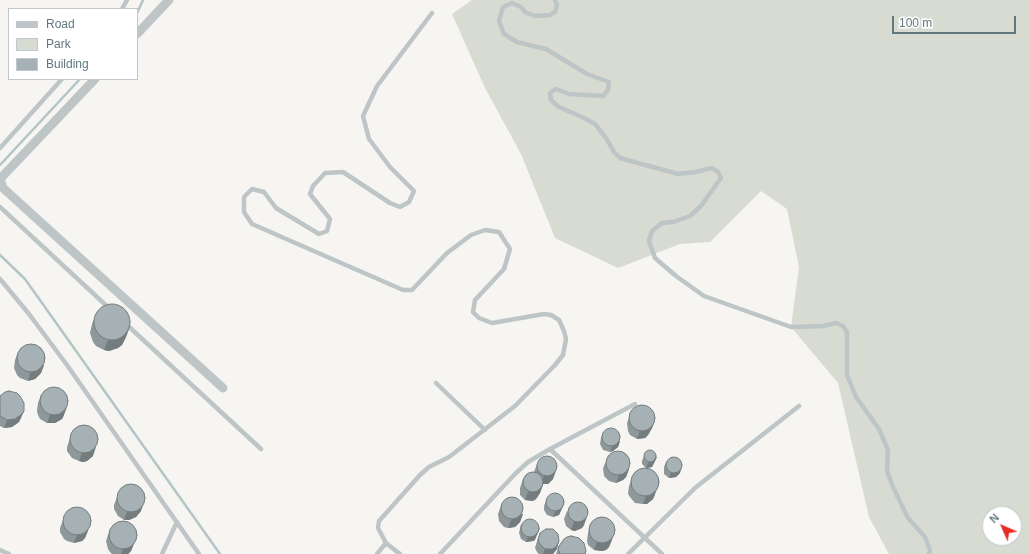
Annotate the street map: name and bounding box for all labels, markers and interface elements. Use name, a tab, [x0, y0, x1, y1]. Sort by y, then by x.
legend	[8, 8, 138, 80]
scale bar	[894, 8, 1018, 34]
text: 100 m	[899, 16, 932, 30]
text: Road	[46, 17, 75, 31]
text: Park	[46, 37, 71, 51]
text: Building	[46, 57, 89, 71]
north arrow	[982, 506, 1022, 546]
text: N	[987, 511, 1001, 525]

